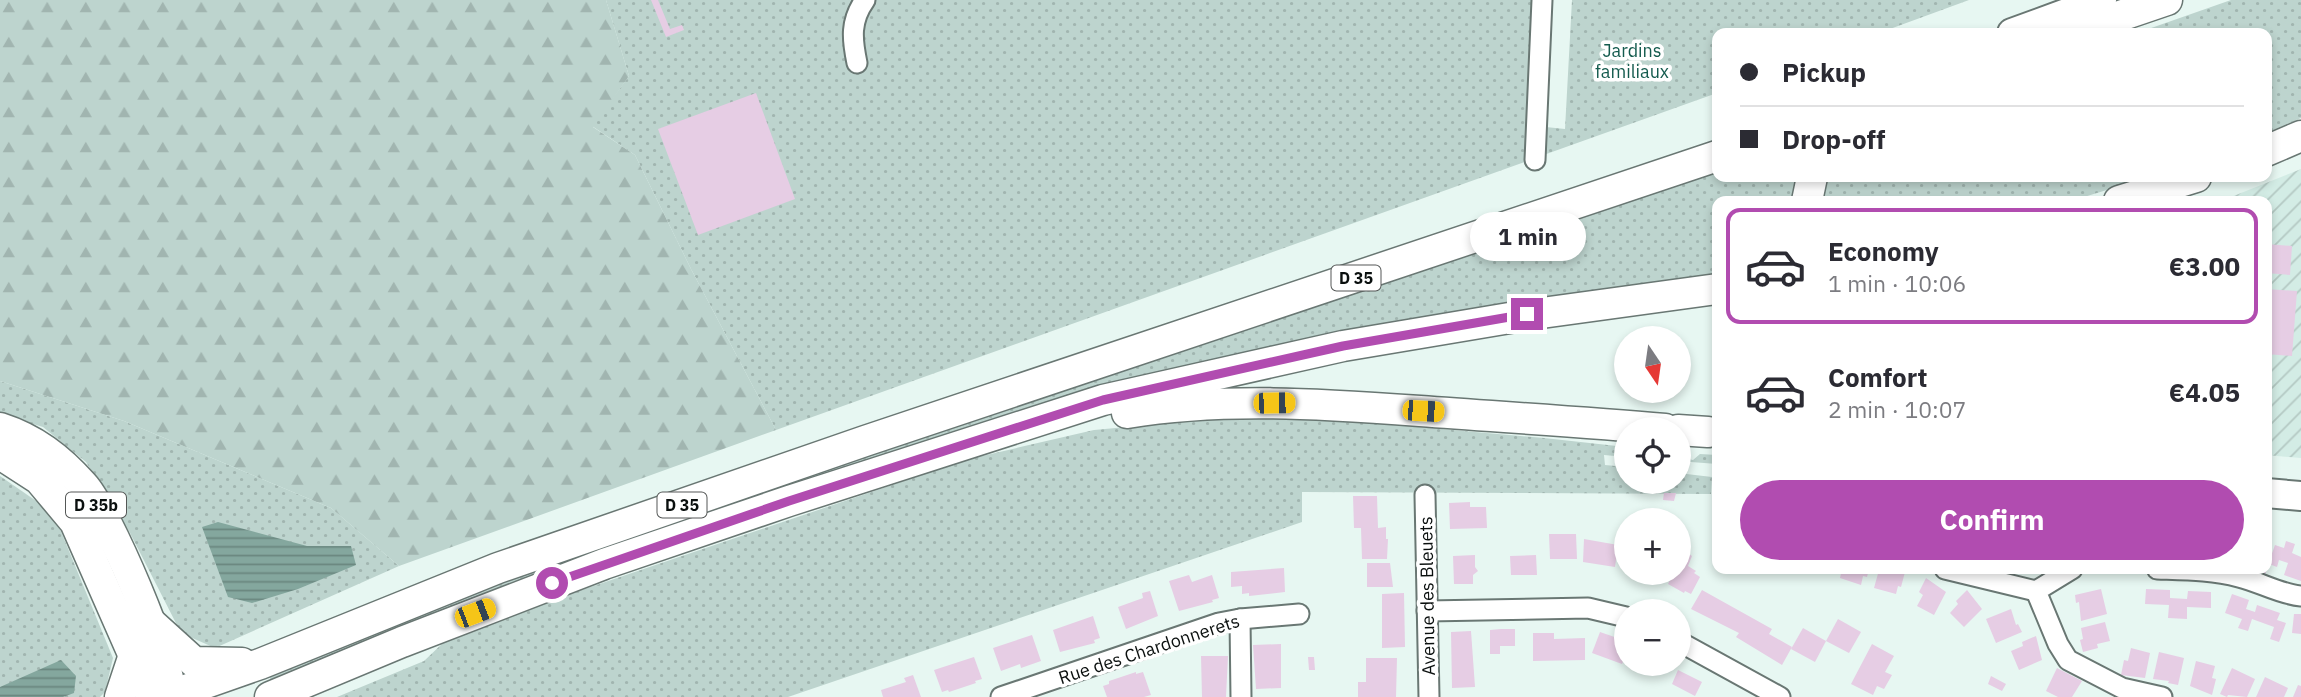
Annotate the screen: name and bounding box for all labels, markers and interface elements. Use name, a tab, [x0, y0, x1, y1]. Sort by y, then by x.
park label: Jardins familiaux	[1595, 39, 1669, 83]
text: Pickup	[1782, 55, 1866, 89]
text: Drop-off	[1782, 122, 1885, 156]
callout: 1 min	[1469, 212, 1585, 262]
text: 1 min	[1498, 221, 1558, 251]
text: Economy	[1828, 234, 1939, 268]
icon: car	[1744, 235, 1807, 298]
text: €3.00	[2169, 249, 2240, 283]
road number: D 35	[1332, 266, 1380, 290]
text: 1 min · 10:06	[1828, 268, 1966, 298]
route end	[1511, 298, 1543, 330]
north arrow	[1614, 326, 1690, 402]
map controls	[1614, 326, 1691, 676]
text: Comfort	[1828, 360, 1927, 394]
icon: car	[1744, 361, 1807, 424]
text: €4.05	[2169, 375, 2240, 409]
car	[1253, 392, 1296, 414]
text: 2 min · 10:07	[1828, 394, 1966, 424]
car	[1402, 399, 1445, 423]
button: locate	[1614, 417, 1691, 494]
button: Confirm	[1740, 480, 2244, 560]
road number: D 35b	[66, 492, 126, 518]
road number: D 35	[658, 492, 706, 518]
button: +	[1614, 508, 1691, 585]
street label: Avenue des Bleuets	[1414, 516, 1440, 676]
route start	[536, 567, 568, 599]
car	[452, 596, 499, 630]
button: −	[1614, 599, 1691, 676]
street label: Rue des Chardonnerets	[1056, 609, 1242, 689]

